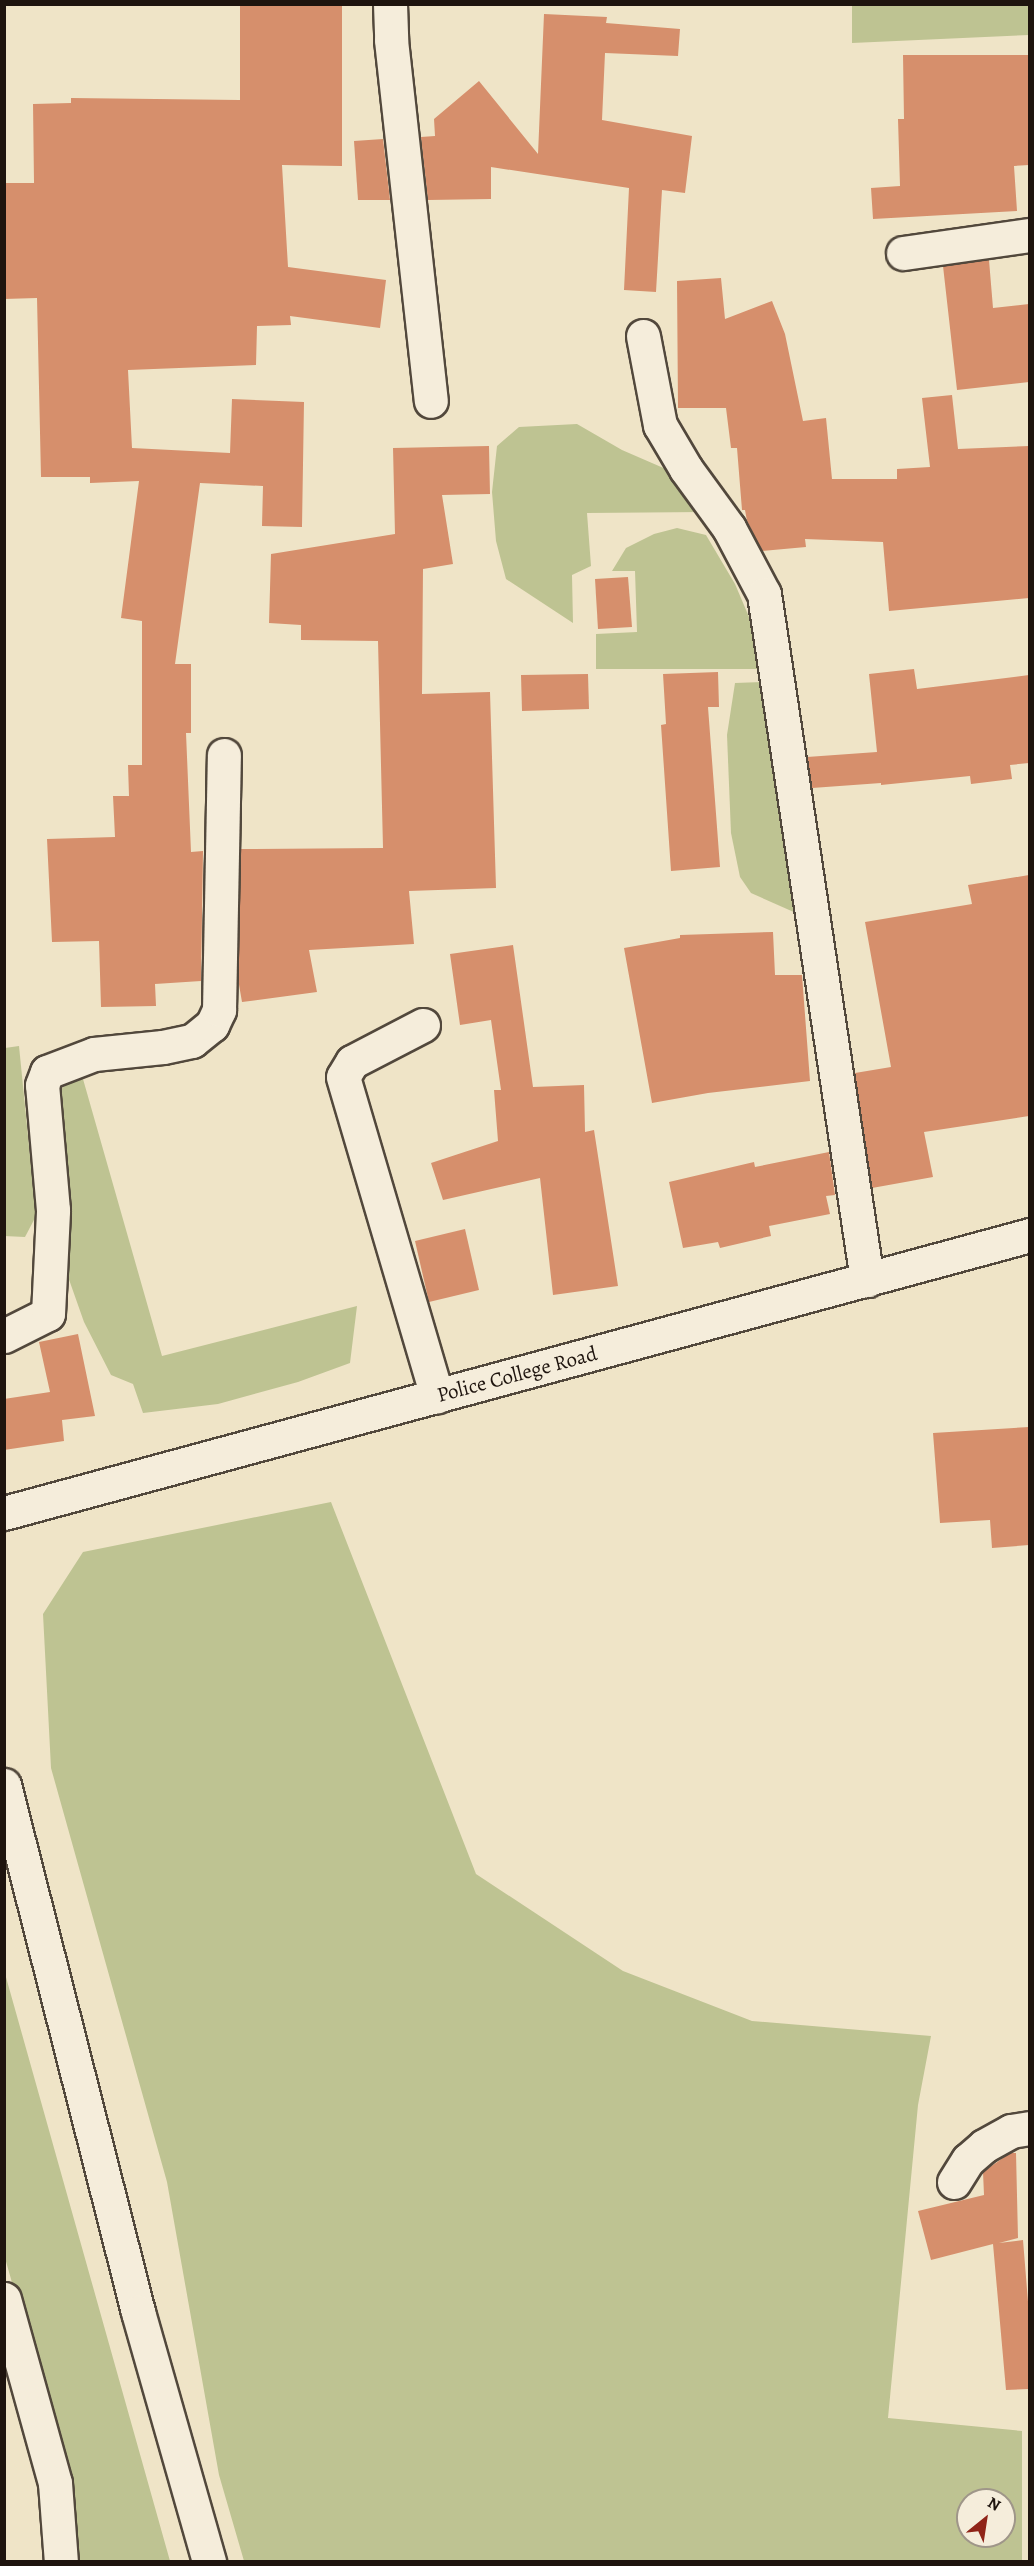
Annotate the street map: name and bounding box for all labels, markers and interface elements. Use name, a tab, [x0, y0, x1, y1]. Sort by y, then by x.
street label: Police College Road	[434, 1341, 600, 1407]
north arrow	[956, 2488, 1016, 2548]
text: N	[983, 2492, 1005, 2517]

